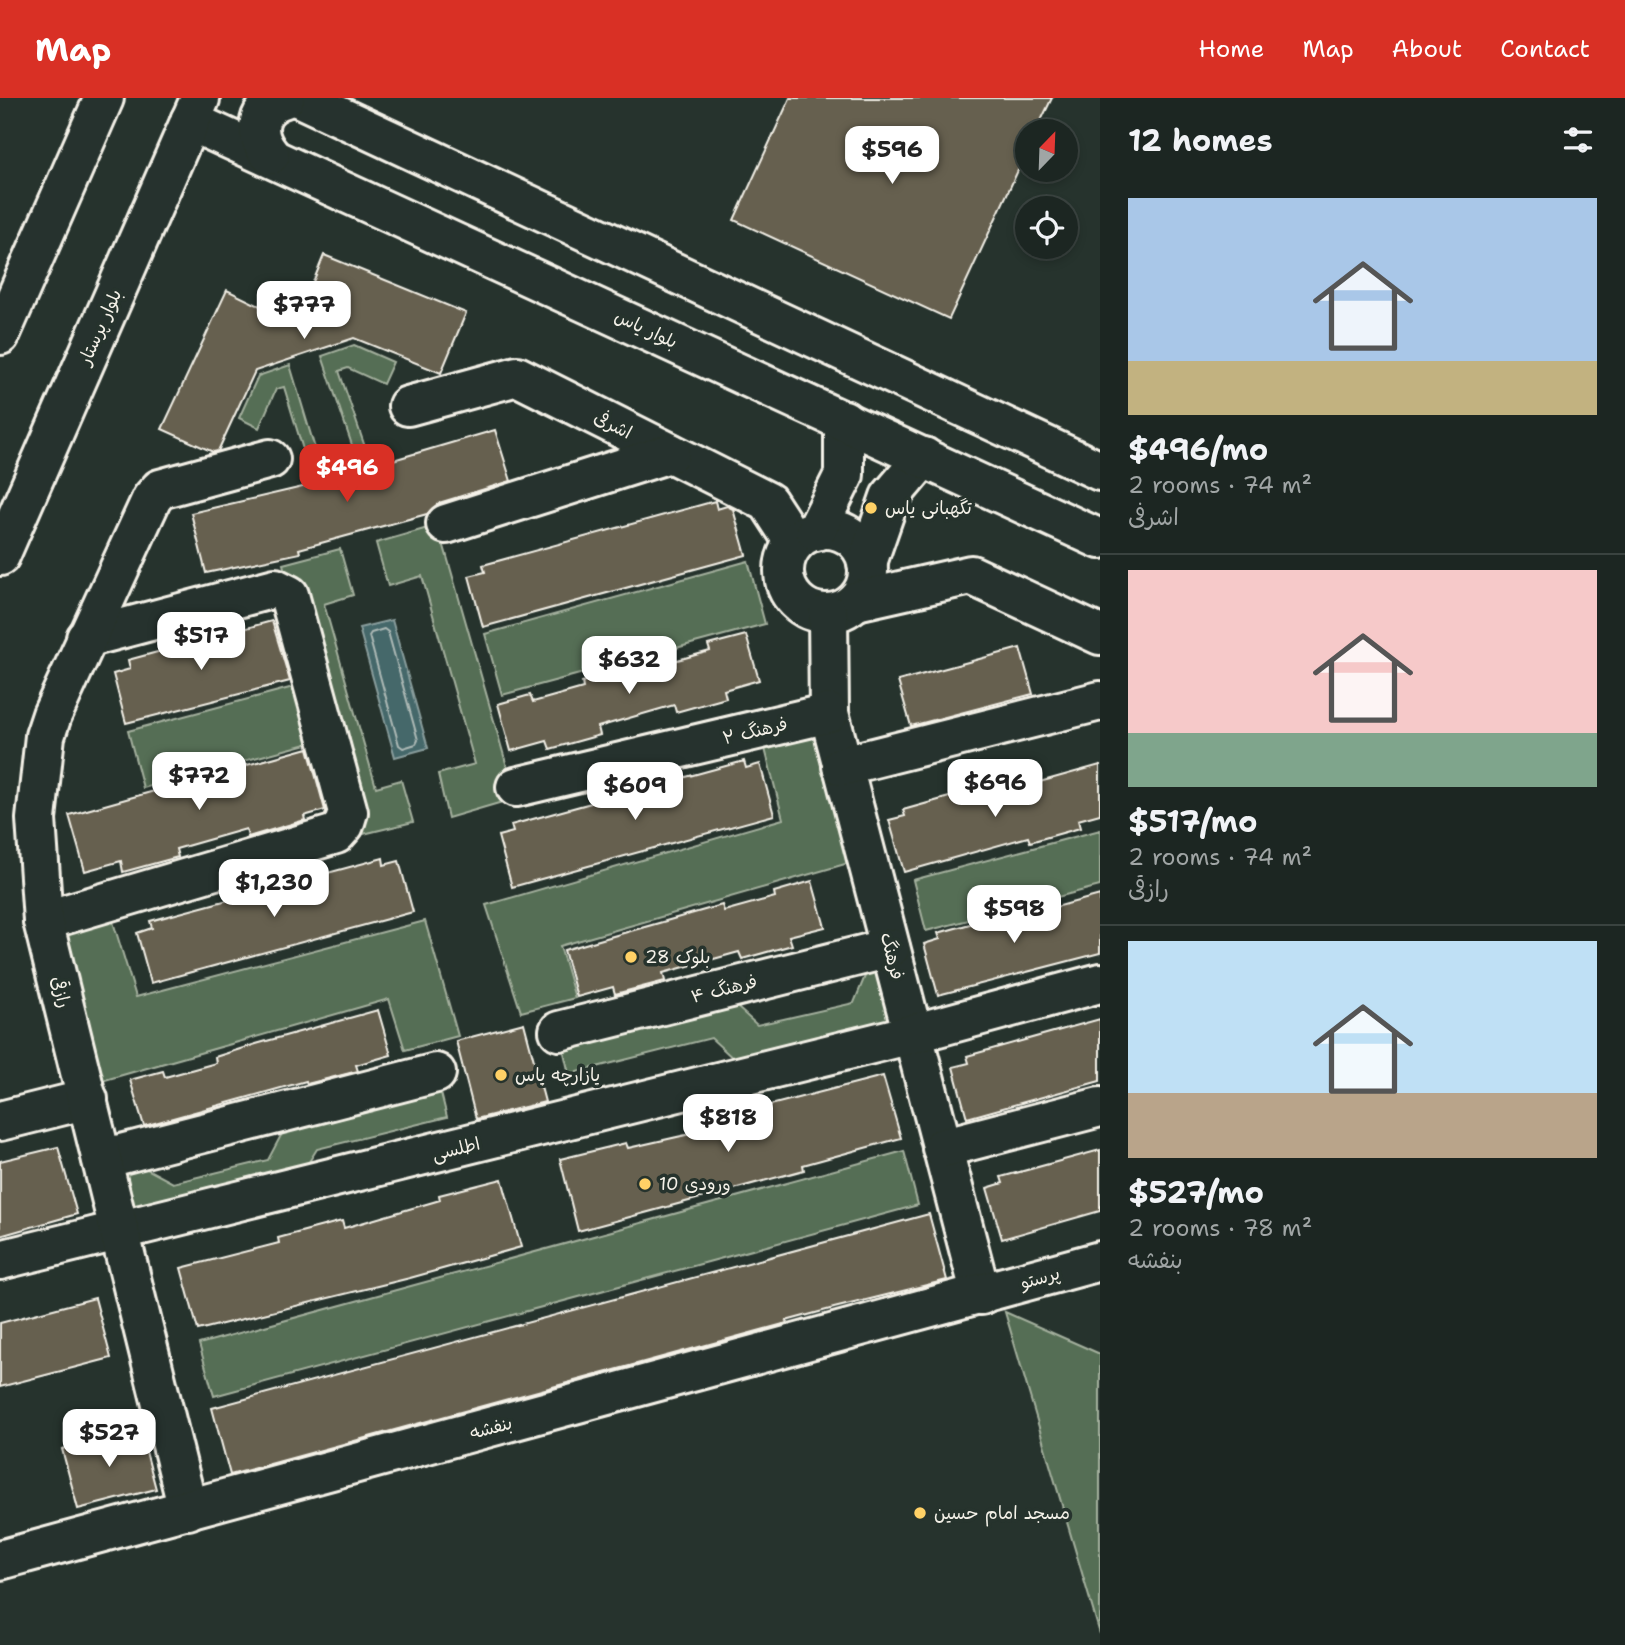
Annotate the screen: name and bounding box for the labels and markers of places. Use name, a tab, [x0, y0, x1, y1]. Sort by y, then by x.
pin: $596	[851, 126, 933, 186]
pin: $777	[263, 282, 345, 341]
pin: $496	[306, 444, 388, 504]
place label: تگهبانی یاس	[885, 496, 972, 520]
marker: تگهبانی یاس	[863, 500, 879, 516]
pin: $517	[160, 612, 242, 672]
pin: $632	[588, 636, 670, 696]
pin: $772	[158, 752, 240, 812]
pin: $696	[954, 760, 1036, 819]
pin: $609	[594, 762, 676, 822]
pin: $1,230	[217, 860, 331, 919]
pin: $598	[973, 886, 1055, 945]
place label: بلوک 28	[645, 945, 710, 969]
marker: بلوک 28	[623, 949, 639, 965]
place label: یازارچه یاس	[515, 1063, 600, 1087]
marker: یازارچه یاس	[493, 1067, 509, 1083]
pin: $818	[687, 1094, 769, 1154]
place label: ورودی 10	[659, 1172, 731, 1196]
marker: ورودی 10	[637, 1176, 653, 1192]
pin: $527	[68, 1410, 150, 1469]
place label: مسجد امام حسین	[934, 1501, 1070, 1527]
marker: مسجد امام حسین	[912, 1505, 928, 1521]

